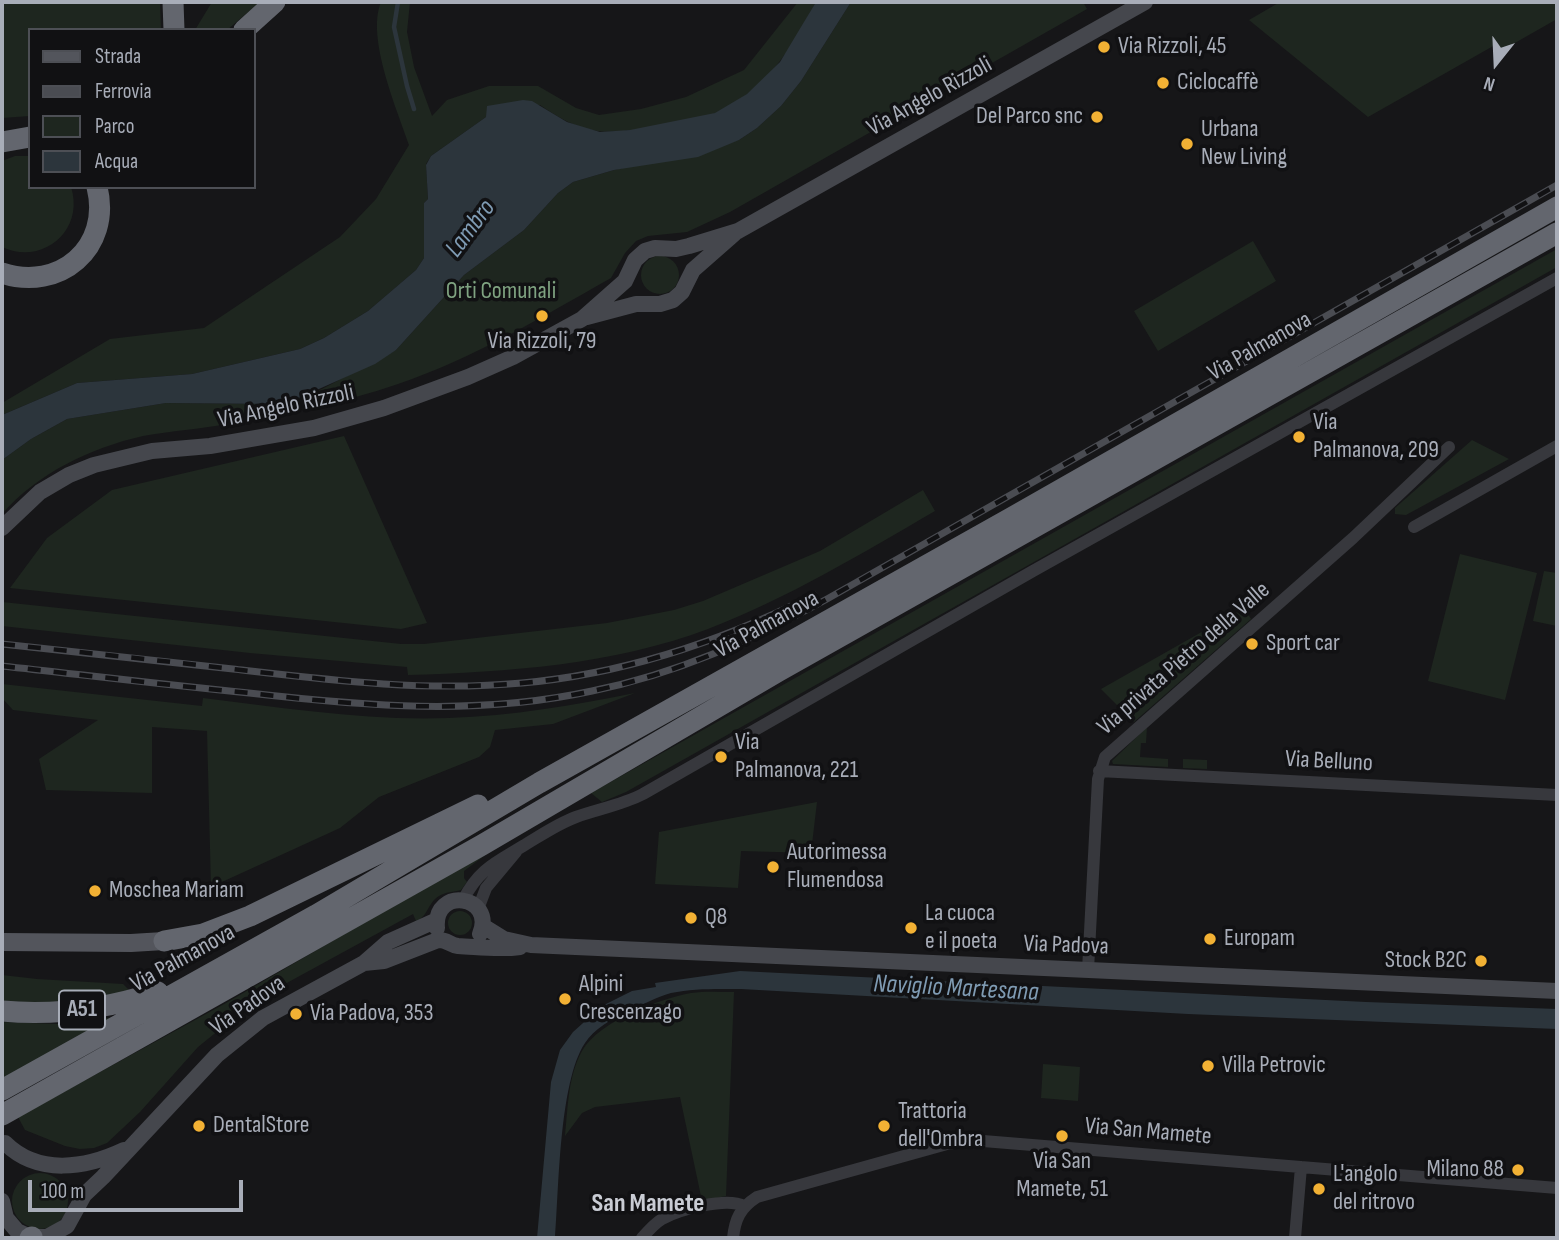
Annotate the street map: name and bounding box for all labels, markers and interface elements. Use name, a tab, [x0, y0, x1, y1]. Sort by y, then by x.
legend	[28, 28, 256, 189]
north arrow	[1461, 28, 1531, 98]
place label: Via Rizzoli, 45	[1118, 33, 1226, 61]
marker: Via Rizzoli, 45	[1096, 39, 1112, 55]
text: Strada	[95, 44, 141, 69]
street label: Via Angelo Rizzoli	[862, 51, 998, 143]
place label: Ciclocaffè	[1177, 69, 1259, 97]
text: N	[1481, 71, 1498, 96]
marker: Ciclocaffè	[1155, 75, 1171, 91]
text: Ferrovia	[95, 79, 152, 104]
place label: Del Parco snc	[976, 103, 1083, 131]
marker: Del Parco snc	[1089, 109, 1105, 125]
text: Parco	[95, 114, 134, 139]
place label: Urbana New Living	[1201, 116, 1287, 172]
marker: Urbana New Living	[1179, 136, 1195, 152]
text: Acqua	[95, 149, 138, 174]
water label: Lambro	[439, 194, 503, 264]
park label: Orti Comunali	[446, 278, 556, 306]
street label: Via Palmanova	[1203, 306, 1317, 388]
marker: Via Rizzoli, 79	[534, 308, 550, 324]
place label: Via Rizzoli, 79	[488, 328, 596, 356]
street label: Via Angelo Rizzoli	[215, 379, 357, 435]
place label: Via Palmanova, 209	[1313, 409, 1439, 465]
marker: Via Palmanova, 209	[1291, 429, 1307, 445]
street label: Via privata Pietro della Valle	[1092, 576, 1276, 742]
street label: Via Palmanova	[710, 585, 824, 665]
place label: Sport car	[1266, 630, 1340, 658]
marker: Sport car	[1244, 636, 1260, 652]
place label: Via Palmanova, 221	[735, 729, 858, 785]
street label: Via Belluno	[1284, 745, 1374, 779]
marker: Via Palmanova, 221	[713, 749, 729, 765]
place label: Autorimessa Flumendosa	[787, 839, 887, 895]
marker: Autorimessa Flumendosa	[765, 859, 781, 875]
place label: Moschea Mariam	[109, 877, 244, 905]
marker: Moschea Mariam	[87, 883, 103, 899]
place label: La cuoca e il poeta	[925, 900, 997, 956]
place label: Q8	[705, 904, 727, 932]
marker: Q8	[683, 910, 699, 926]
street label: Via Palmanova	[126, 919, 240, 999]
marker: La cuoca e il poeta	[903, 920, 919, 936]
place label: Europam	[1224, 925, 1295, 953]
street label: Via Padova	[1023, 930, 1109, 962]
marker: Europam	[1202, 931, 1218, 947]
place label: Stock B2C	[1385, 947, 1467, 975]
marker: Stock B2C	[1473, 953, 1489, 969]
water label: Naviglio Martesana	[873, 969, 1039, 1009]
street label: Via Padova	[205, 970, 291, 1042]
place label: Alpini Crescenzago	[579, 971, 682, 1027]
road number: A51	[59, 990, 105, 1030]
marker: Alpini Crescenzago	[557, 991, 573, 1007]
place label: Via Padova, 353	[310, 1000, 433, 1028]
marker: Via Padova, 353	[288, 1006, 304, 1022]
place label: Villa Petrovic	[1222, 1052, 1326, 1080]
marker: Villa Petrovic	[1200, 1058, 1216, 1074]
place label: Trattoria dell'Ombra	[898, 1098, 983, 1154]
place label: DentalStore	[213, 1112, 309, 1140]
street label: Via San Mamete	[1083, 1112, 1213, 1152]
marker: DentalStore	[191, 1118, 207, 1134]
marker: Trattoria dell'Ombra	[876, 1118, 892, 1134]
marker: Via San Mamete, 51	[1054, 1128, 1070, 1144]
place label: Via San Mamete, 51	[1016, 1148, 1108, 1204]
place label: Milano 88	[1426, 1156, 1504, 1184]
place label: L'angolo del ritrovo	[1333, 1161, 1415, 1217]
marker: Milano 88	[1510, 1162, 1526, 1178]
scale bar	[32, 1166, 247, 1210]
text: 100 m	[41, 1179, 84, 1204]
marker: L'angolo del ritrovo	[1311, 1181, 1327, 1197]
district label: San Mamete	[592, 1188, 704, 1220]

